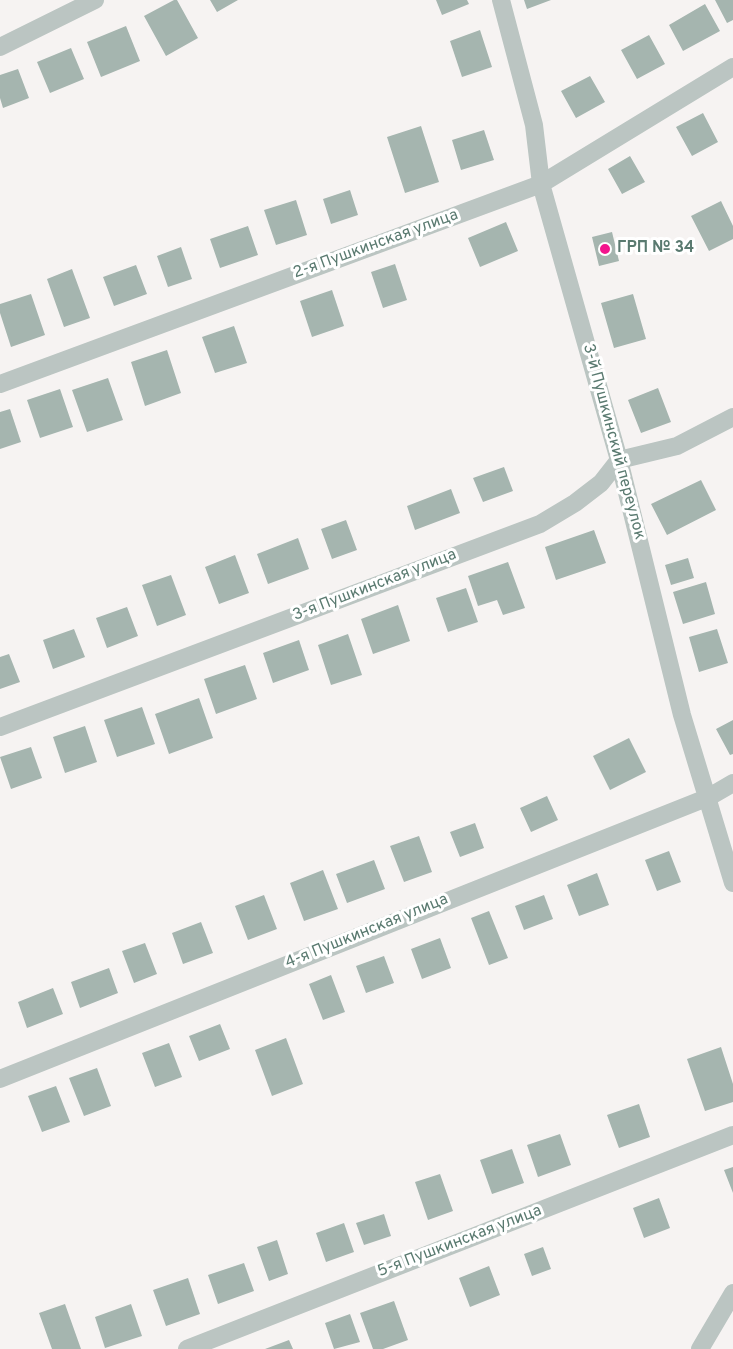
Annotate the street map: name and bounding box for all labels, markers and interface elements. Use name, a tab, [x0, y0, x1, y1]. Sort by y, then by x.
street label: 2-я Пушкинская улица	[291, 206, 461, 284]
place label: ГРП № 34	[617, 239, 694, 259]
marker: ГРП № 34	[598, 242, 612, 256]
street label: 3-й Пушкинский переулок	[578, 342, 648, 542]
street label: 3-я Пушкинская улица	[290, 546, 460, 626]
street label: 4-я Пушкинская улица	[283, 890, 451, 974]
street label: 5-я Пушкинская улица	[375, 1202, 545, 1282]

